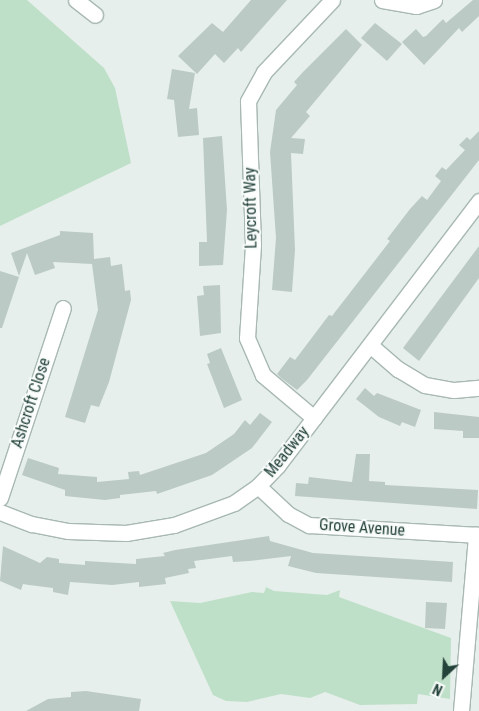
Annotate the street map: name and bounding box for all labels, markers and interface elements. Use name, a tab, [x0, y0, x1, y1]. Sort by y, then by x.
street label: Leycroft Way	[241, 167, 261, 249]
street label: Ashcroft Close	[7, 356, 55, 450]
street label: Meadway	[261, 423, 313, 481]
street label: Grove Avenue	[318, 515, 406, 541]
north arrow	[419, 651, 469, 701]
text: N	[430, 681, 445, 699]

